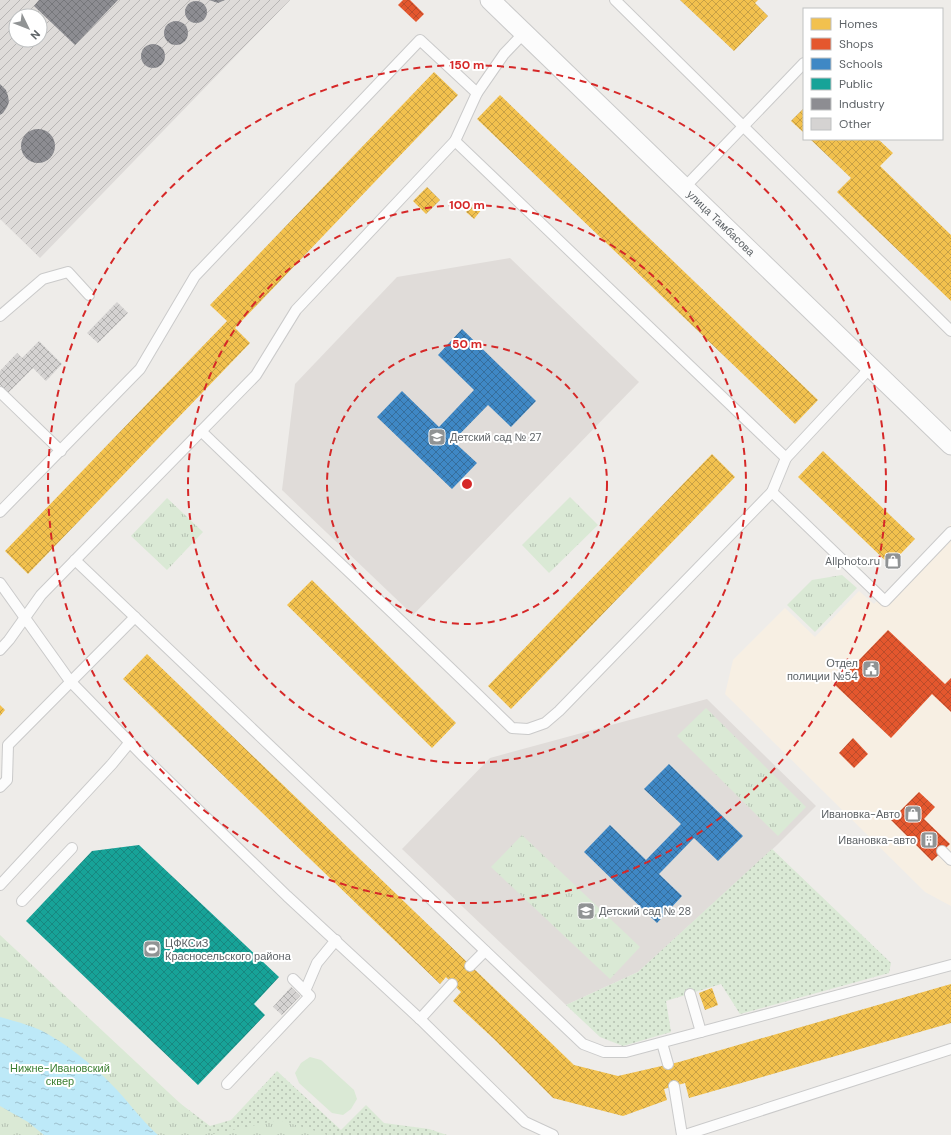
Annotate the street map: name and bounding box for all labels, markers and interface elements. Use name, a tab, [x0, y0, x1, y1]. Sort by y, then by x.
north arrow	[8, 8, 48, 48]
legend	[803, 8, 943, 140]
text: Homes	[839, 16, 878, 32]
text: N	[27, 27, 43, 43]
text: Shops	[839, 36, 874, 52]
text: Schools	[839, 56, 883, 72]
text: 150 m	[450, 57, 484, 73]
text: Public	[839, 76, 873, 92]
text: Industry	[839, 96, 885, 112]
text: Other	[839, 116, 872, 132]
street label: улица Тамбасова	[684, 187, 758, 259]
text: 100 m	[449, 197, 485, 213]
text: 50 m	[452, 336, 482, 352]
school or university icon: Детский сад № 27	[427, 427, 447, 447]
place label: Детский сад № 27	[450, 430, 541, 444]
centre of rings	[460, 477, 474, 491]
shop icon: Allphoto.ru	[883, 551, 903, 571]
place label: Allphoto.ru	[825, 554, 880, 568]
place label: Отдел полиции №54	[787, 656, 858, 683]
public building icon: Отдел полиции №54	[861, 659, 881, 679]
shop icon: Ивановка-Авто	[903, 804, 923, 824]
place label: Ивановка-Авто	[821, 807, 900, 821]
building icon: Ивановка-авто	[919, 830, 939, 850]
place label: Ивановка-авто	[838, 833, 916, 847]
school or university icon: Детский сад № 28	[576, 901, 596, 921]
place label: Детский сад № 28	[599, 904, 691, 918]
place label: ЦФКСиЗ Красносельского района	[165, 936, 292, 963]
sports icon: ЦФКСиЗ Красносельского района	[142, 939, 162, 959]
park label: Нижне-Ивановский сквер	[10, 1061, 110, 1088]

